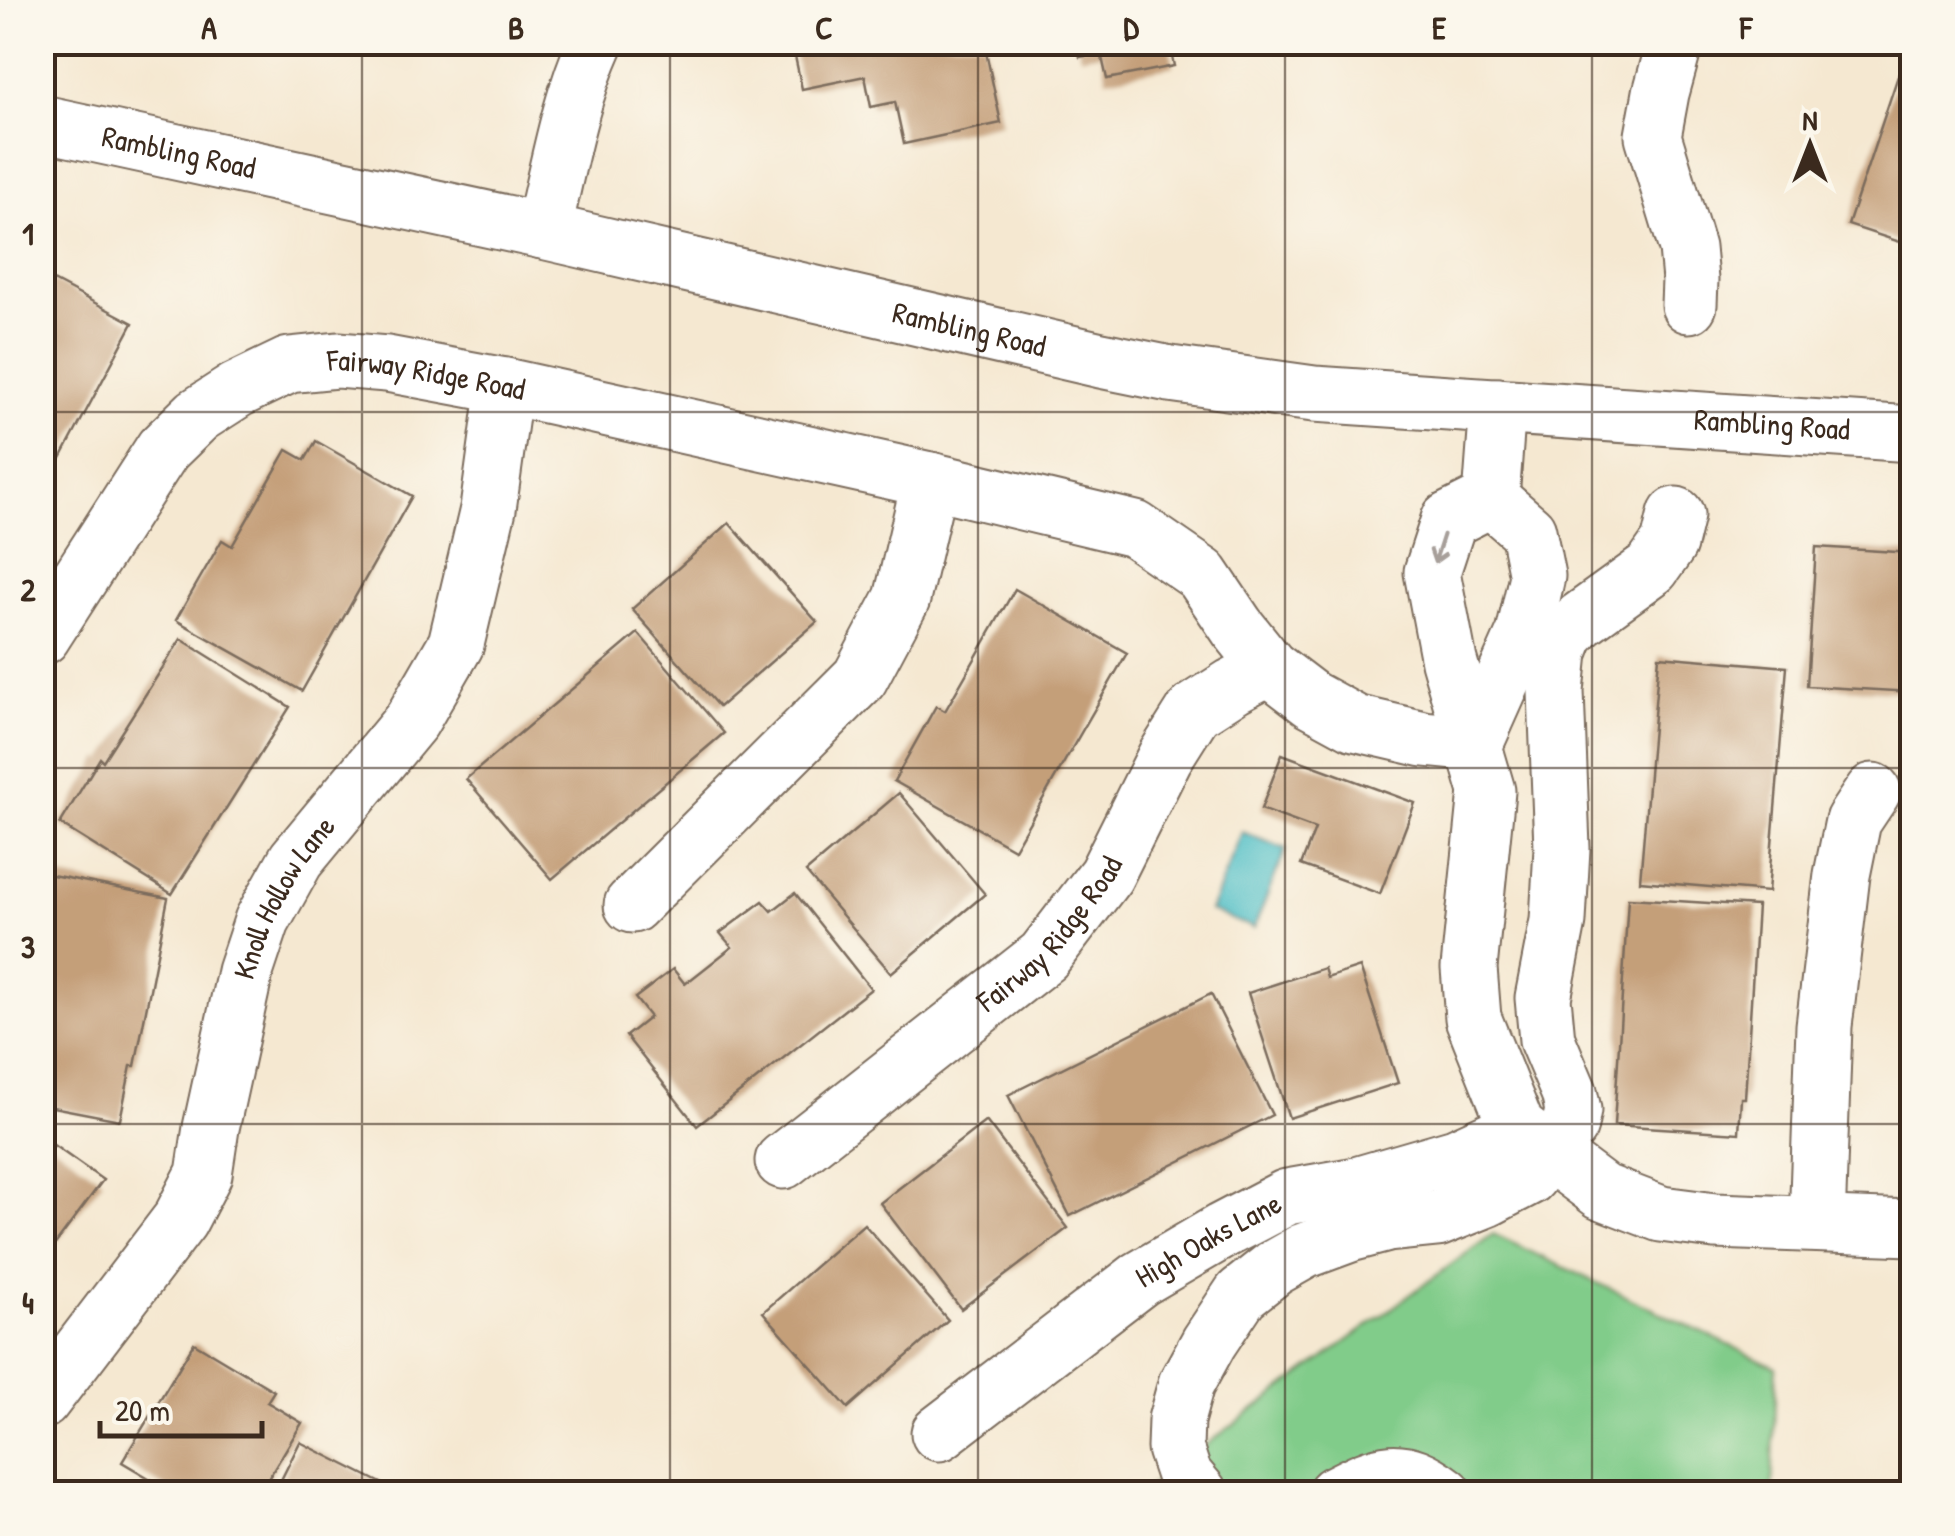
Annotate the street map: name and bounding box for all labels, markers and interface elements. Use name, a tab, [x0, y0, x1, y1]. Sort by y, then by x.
text: A	[201, 6, 217, 49]
text: B	[508, 6, 524, 49]
text: C	[815, 6, 833, 49]
text: D	[1123, 6, 1139, 49]
text: E	[1432, 6, 1447, 49]
text: F	[1739, 6, 1754, 49]
north arrow	[1760, 95, 1860, 195]
text: N	[1803, 101, 1818, 139]
street label: Rambling Road	[99, 116, 260, 188]
text: 1	[22, 212, 34, 255]
street label: Rambling Road	[889, 292, 1050, 366]
street label: Fairway Ridge Road	[324, 339, 530, 409]
street label: Rambling Road	[1693, 398, 1851, 449]
one-way arrow	[1429, 533, 1447, 565]
text: 2	[21, 568, 37, 611]
street label: Knoll Hollow Lane	[223, 807, 344, 984]
street label: Fairway Ridge Road	[967, 849, 1131, 1021]
text: 3	[21, 925, 35, 968]
street label: High Oaks Lane	[1128, 1182, 1288, 1296]
text: 4	[22, 1281, 34, 1324]
scale bar	[100, 1376, 262, 1438]
text: 20 m	[115, 1390, 170, 1430]

